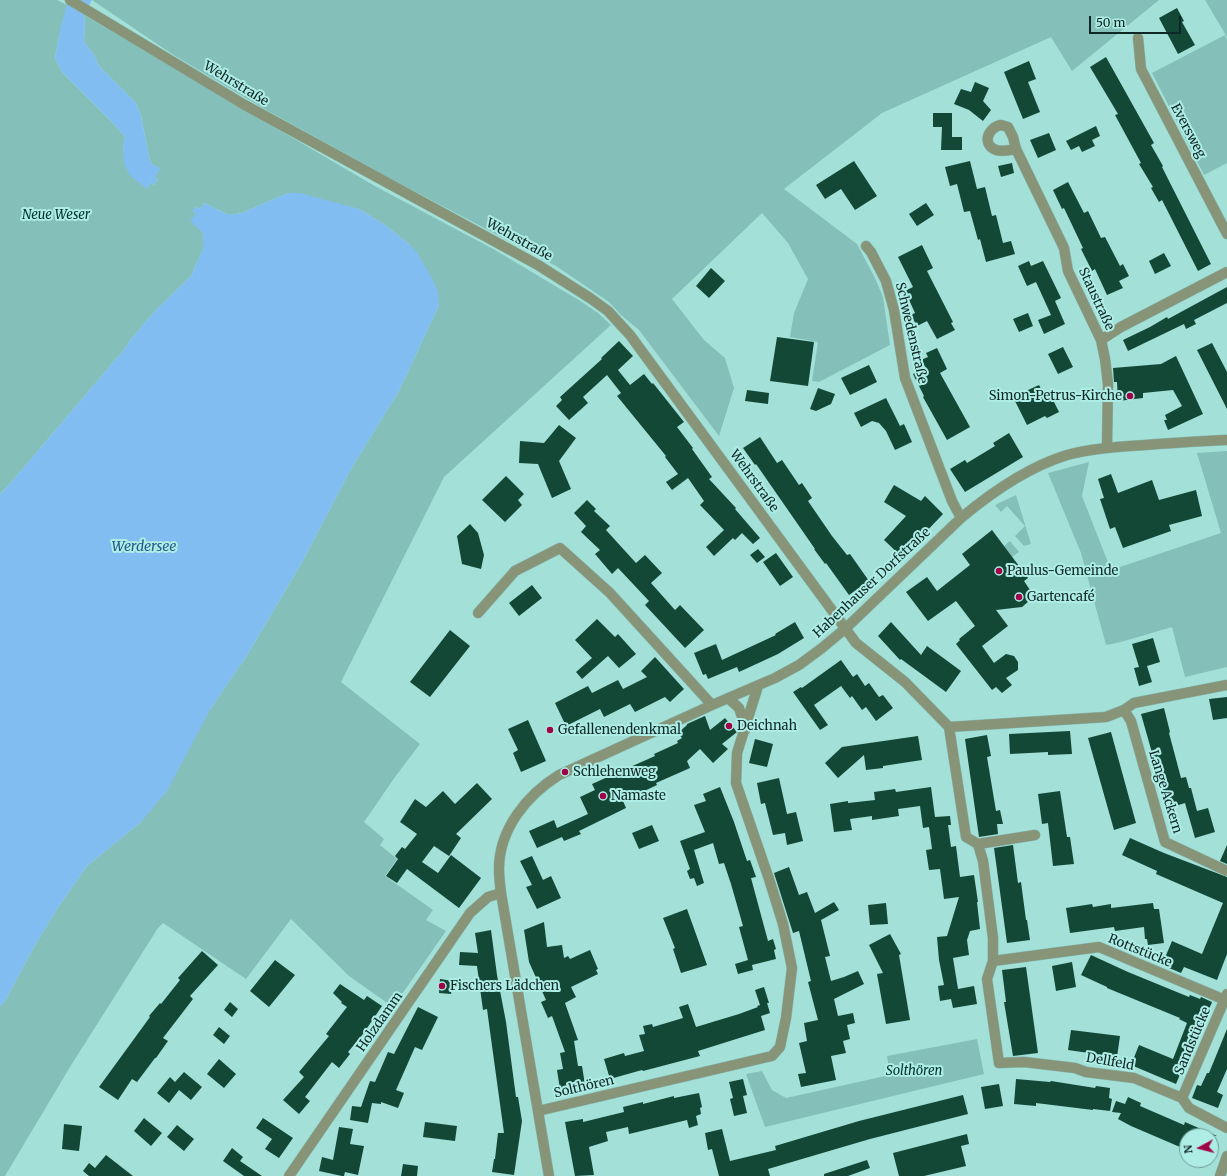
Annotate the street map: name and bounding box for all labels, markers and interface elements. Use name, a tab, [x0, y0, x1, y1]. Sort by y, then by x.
scale bar	[1091, 8, 1183, 34]
text: 50 m	[1096, 15, 1125, 30]
street label: Wehrstraße	[201, 59, 271, 109]
street label: Eversweg	[1167, 101, 1209, 161]
park label: Neue Weser	[22, 207, 90, 223]
street label: Wehrstraße	[483, 215, 555, 265]
street label: Staustraße	[1075, 265, 1117, 333]
street label: Schwedenstraße	[892, 281, 930, 385]
place label: Simon-Petrus-Kirche	[989, 388, 1122, 404]
marker: Simon-Petrus-Kirche	[1125, 391, 1135, 401]
street label: Wehrstraße	[726, 447, 782, 515]
street label: Habenhauser Dorfstraße	[810, 525, 934, 641]
water label: Werdersee	[112, 539, 176, 555]
place label: Paulus-Gemeinde	[1007, 563, 1118, 579]
marker: Paulus-Gemeinde	[994, 566, 1004, 576]
place label: Gartencafé	[1027, 589, 1095, 605]
marker: Gartencafé	[1014, 592, 1024, 602]
place label: Deichnah	[737, 718, 797, 734]
marker: Deichnah	[724, 721, 734, 731]
place label: Gefallenendenkmal	[558, 722, 681, 738]
marker: Gefallenendenkmal	[545, 725, 555, 735]
street label: Lange Ackern	[1145, 748, 1185, 836]
place label: Schlehenweg	[573, 764, 656, 780]
marker: Schlehenweg	[560, 767, 570, 777]
place label: Namaste	[611, 788, 666, 804]
marker: Namaste	[598, 791, 608, 801]
street label: Rottstücke	[1106, 931, 1174, 971]
place label: Fischers Lädchen	[450, 978, 559, 994]
marker: Fischers Lädchen	[437, 981, 447, 991]
street label: Holzdamm	[354, 989, 406, 1055]
street label: Sandstücke	[1172, 1005, 1214, 1077]
street label: Dellfeld	[1085, 1050, 1135, 1074]
park label: Solthören	[886, 1063, 942, 1079]
street label: Solthören	[552, 1073, 616, 1101]
north arrow	[1179, 1128, 1219, 1168]
text: N	[1181, 1144, 1196, 1155]

